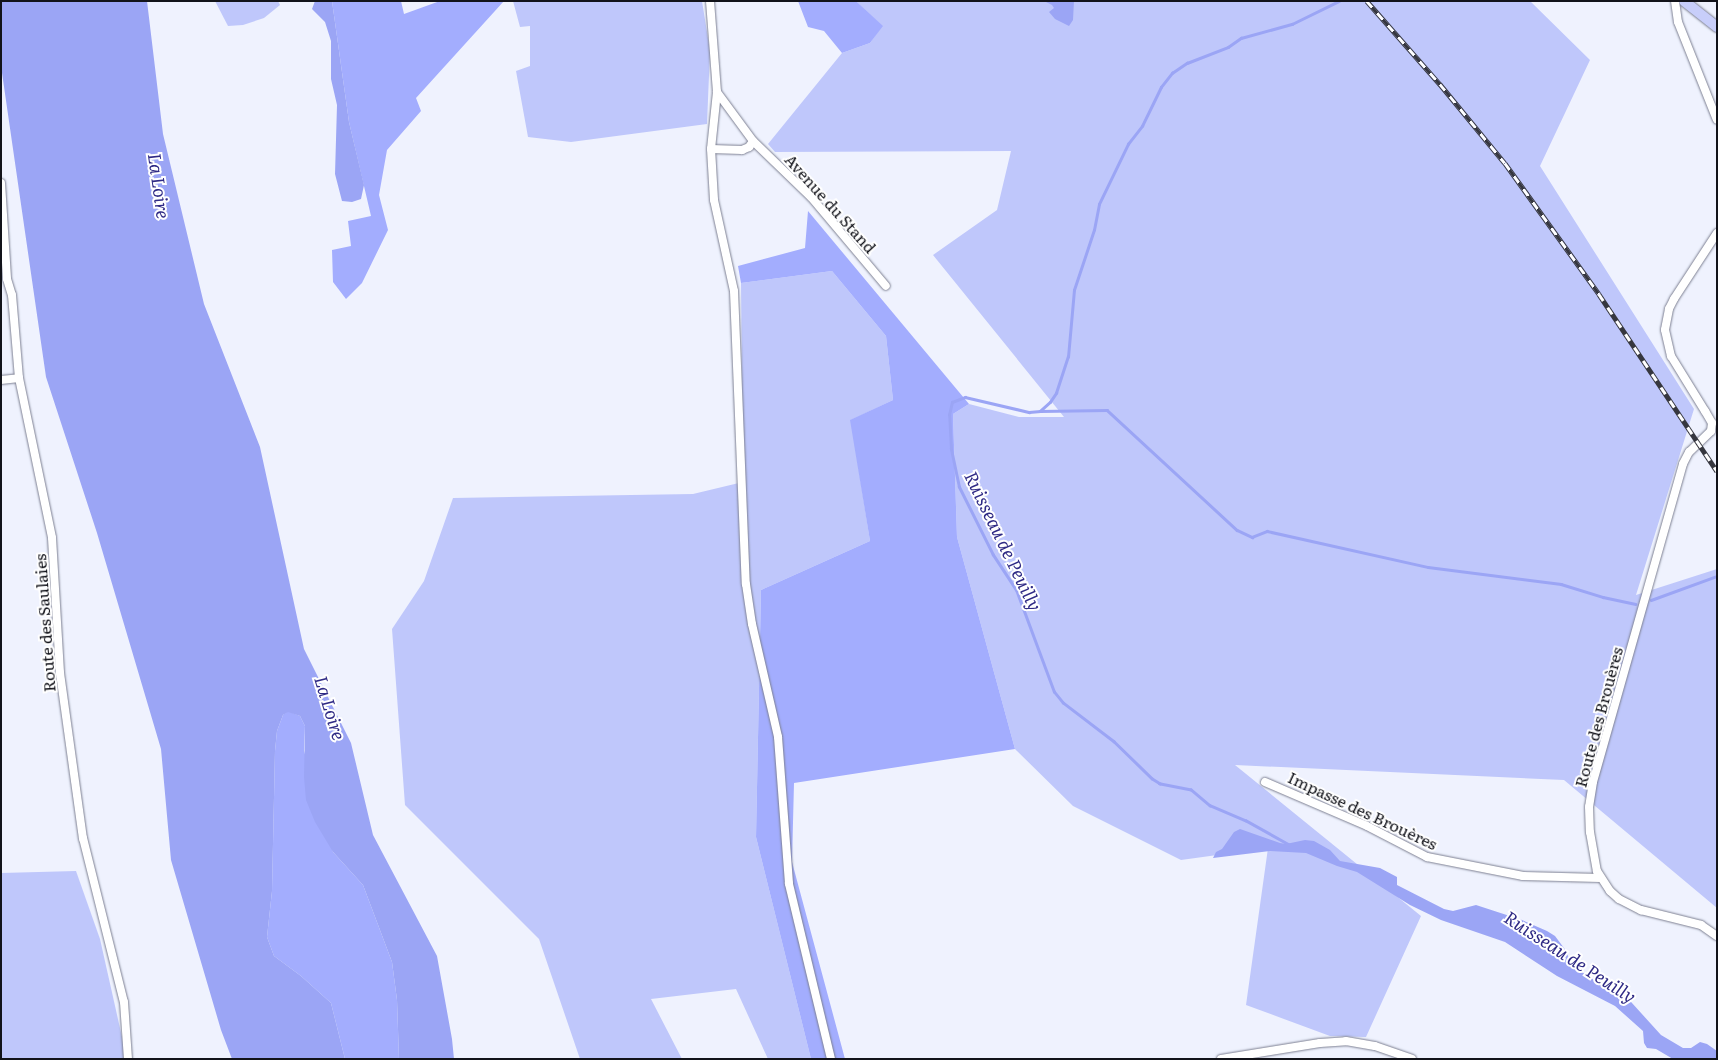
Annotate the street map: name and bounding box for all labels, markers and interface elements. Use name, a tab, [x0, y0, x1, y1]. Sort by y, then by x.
street label: Avenue du Stand	[781, 149, 881, 257]
water label: La Loire	[144, 152, 174, 220]
water label: Ruisseau de Peuilly	[960, 468, 1046, 614]
street label: Route des Saulaies	[30, 553, 58, 693]
street label: Route des Brouères	[1570, 645, 1626, 789]
water label: La Loire	[310, 673, 350, 743]
street label: Impasse des Brouères	[1285, 767, 1441, 853]
water label: Ruisseau de Peuilly	[1500, 906, 1640, 1008]

